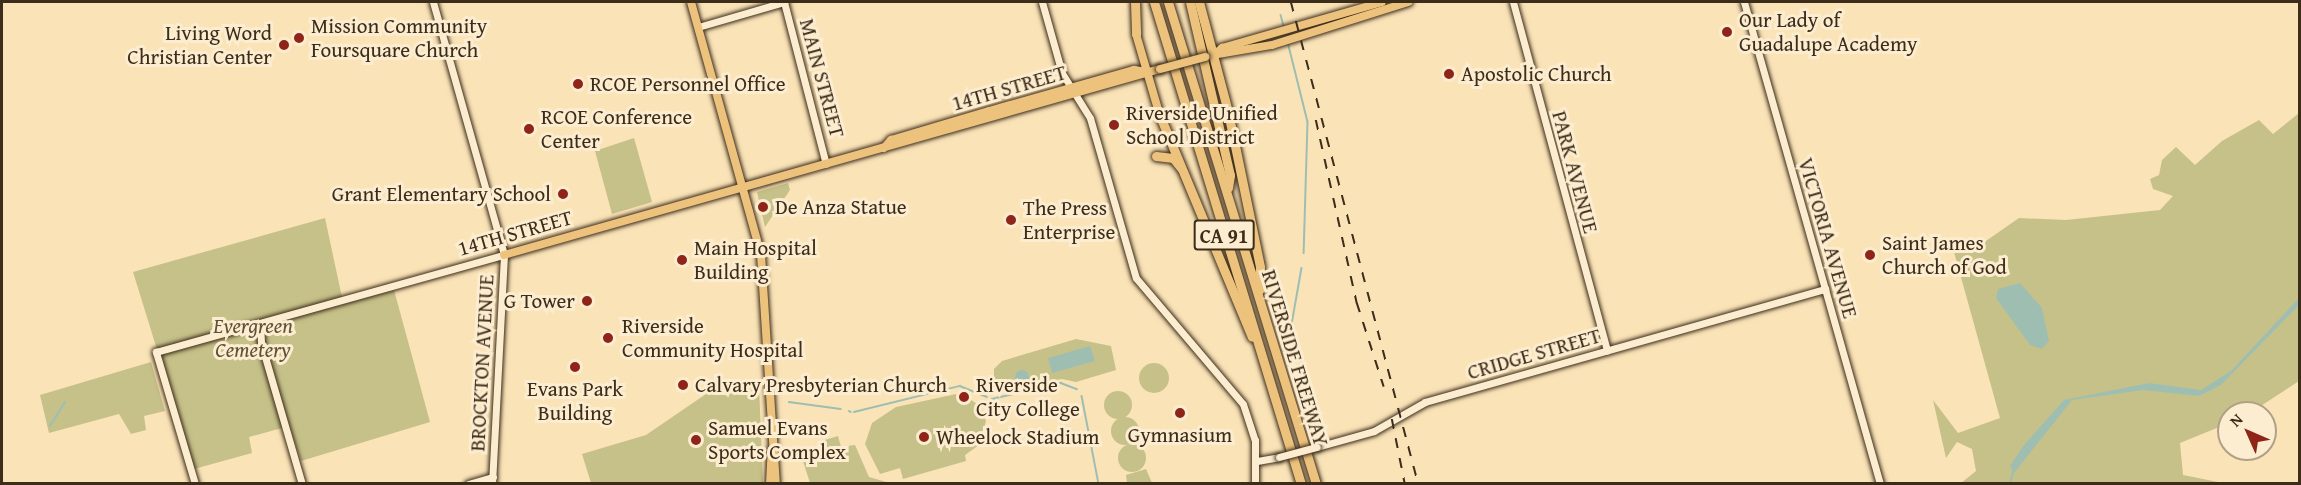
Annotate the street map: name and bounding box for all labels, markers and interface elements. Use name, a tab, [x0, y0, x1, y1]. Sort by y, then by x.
place label: Our Lady of Guadalupe Academy	[1739, 7, 1918, 57]
place label: Mission Community Foursquare Church	[311, 13, 487, 63]
street label: MAIN STREET	[794, 16, 850, 140]
place label: Living Word Christian Center	[127, 20, 272, 70]
marker: Our Lady of Guadalupe Academy	[1720, 25, 1734, 39]
marker: Mission Community Foursquare Church	[292, 31, 306, 45]
marker: Living Word Christian Center	[277, 38, 291, 52]
street label: 14TH STREET	[949, 60, 1069, 116]
place label: Apostolic Church	[1461, 61, 1612, 87]
marker: Apostolic Church	[1442, 67, 1456, 81]
place label: RCOE Personnel Office	[590, 71, 786, 97]
marker: RCOE Personnel Office	[571, 77, 585, 91]
place label: Riverside Unified School District	[1126, 100, 1278, 150]
place label: RCOE Conference Center	[541, 104, 692, 154]
street label: PARK AVENUE	[1547, 108, 1603, 236]
marker: Riverside Unified School District	[1107, 118, 1121, 132]
marker: RCOE Conference Center	[522, 122, 536, 136]
street label: VICTORIA AVENUE	[1793, 155, 1863, 321]
place label: Grant Elementary School	[332, 181, 551, 207]
marker: Grant Elementary School	[556, 187, 570, 201]
place label: De Anza Statue	[775, 194, 907, 220]
place label: The Press Enterprise	[1023, 195, 1115, 245]
marker: De Anza Statue	[756, 200, 770, 214]
street label: 14TH STREET	[455, 205, 575, 261]
marker: The Press Enterprise	[1004, 213, 1018, 227]
road number: CA 91	[1192, 218, 1256, 252]
place label: Saint James Church of God	[1882, 230, 2007, 280]
place label: Main Hospital Building	[694, 235, 817, 285]
marker: Saint James Church of God	[1863, 248, 1877, 262]
marker: Main Hospital Building	[675, 253, 689, 267]
street label: RIVERSIDE FREEWAY	[1256, 267, 1334, 449]
street label: BROCKTON AVENUE	[465, 274, 499, 452]
place label: G Tower	[504, 288, 575, 314]
marker: G Tower	[580, 294, 594, 308]
park label: Evergreen Cemetery	[213, 313, 293, 363]
place label: Riverside Community Hospital	[622, 313, 803, 363]
street label: CRIDGE STREET	[1464, 323, 1604, 385]
marker: Riverside Community Hospital	[599, 329, 617, 347]
marker: Evans Park Building	[568, 360, 582, 374]
place label: Calvary Presbyterian Church	[695, 372, 947, 398]
place label: Riverside City College	[976, 372, 1080, 422]
place label: Evans Park Building	[527, 376, 623, 426]
marker: Calvary Presbyterian Church	[676, 378, 690, 392]
marker: Riverside City College	[957, 390, 971, 404]
north arrow	[2217, 401, 2277, 461]
marker: Gymnasium	[1173, 406, 1187, 420]
text: N	[2223, 407, 2248, 432]
place label: Samuel Evans Sports Complex	[708, 415, 846, 465]
place label: Gymnasium	[1128, 422, 1232, 448]
place label: Wheelock Stadium	[936, 424, 1099, 450]
marker: Wheelock Stadium	[917, 430, 931, 444]
marker: Samuel Evans Sports Complex	[689, 433, 703, 447]

